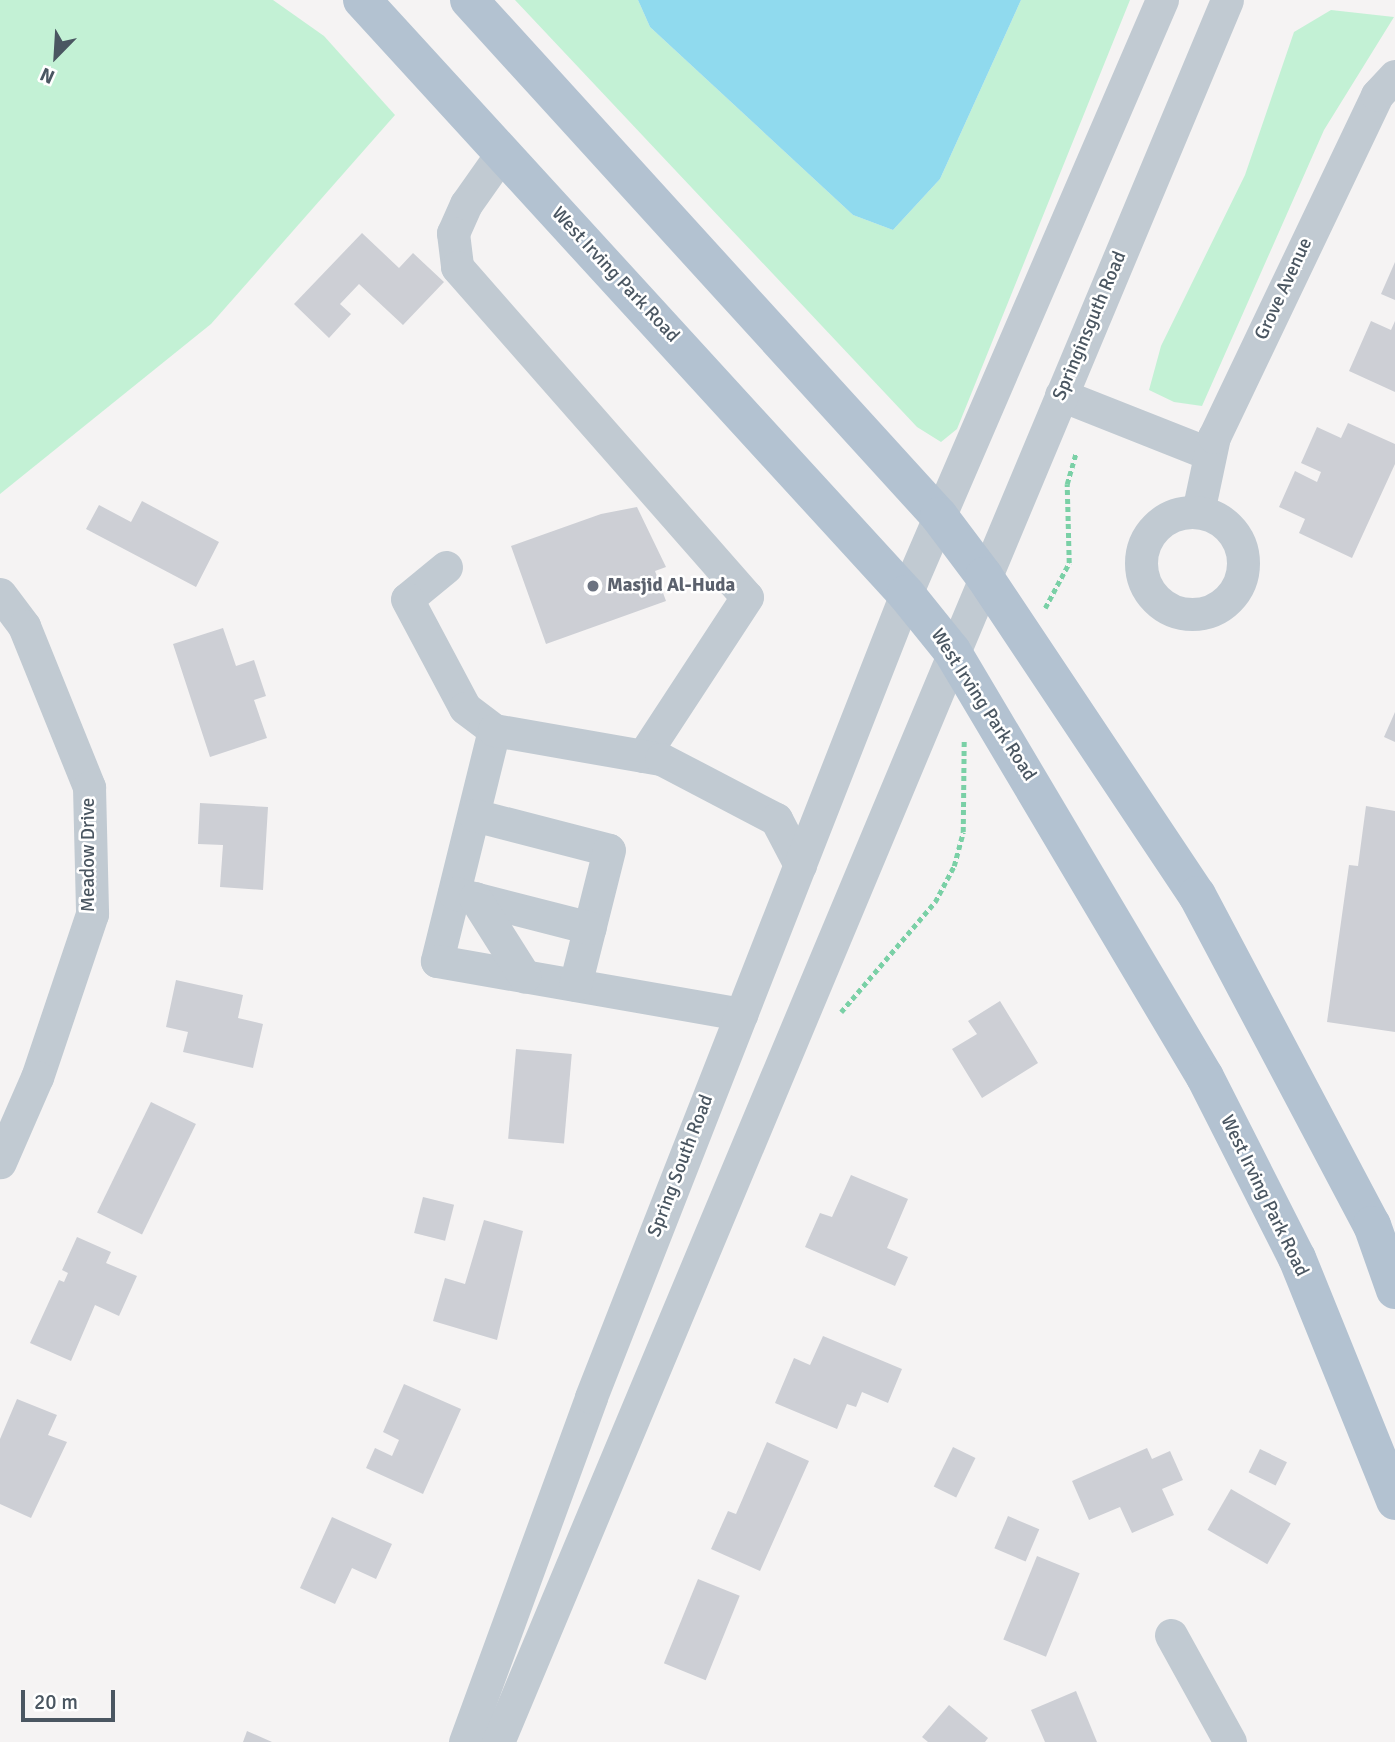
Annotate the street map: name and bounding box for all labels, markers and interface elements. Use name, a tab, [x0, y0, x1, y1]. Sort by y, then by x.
north arrow	[21, 21, 91, 91]
text: N	[37, 62, 58, 89]
street label: West Irving Park Road	[546, 203, 684, 347]
street label: Grove Avenue	[1250, 234, 1318, 344]
street label: Springinsguth Road	[1048, 248, 1132, 404]
place label: Masjid Al-Huda	[607, 575, 735, 597]
marker: Masjid Al-Huda	[585, 578, 601, 594]
street label: West Irving Park Road	[925, 625, 1041, 785]
street label: Meadow Drive	[78, 798, 100, 912]
street label: Spring South Road	[643, 1092, 719, 1240]
street label: West Irving Park Road	[1215, 1112, 1313, 1280]
scale bar	[24, 1676, 119, 1720]
text: 20 m	[34, 1689, 78, 1715]

